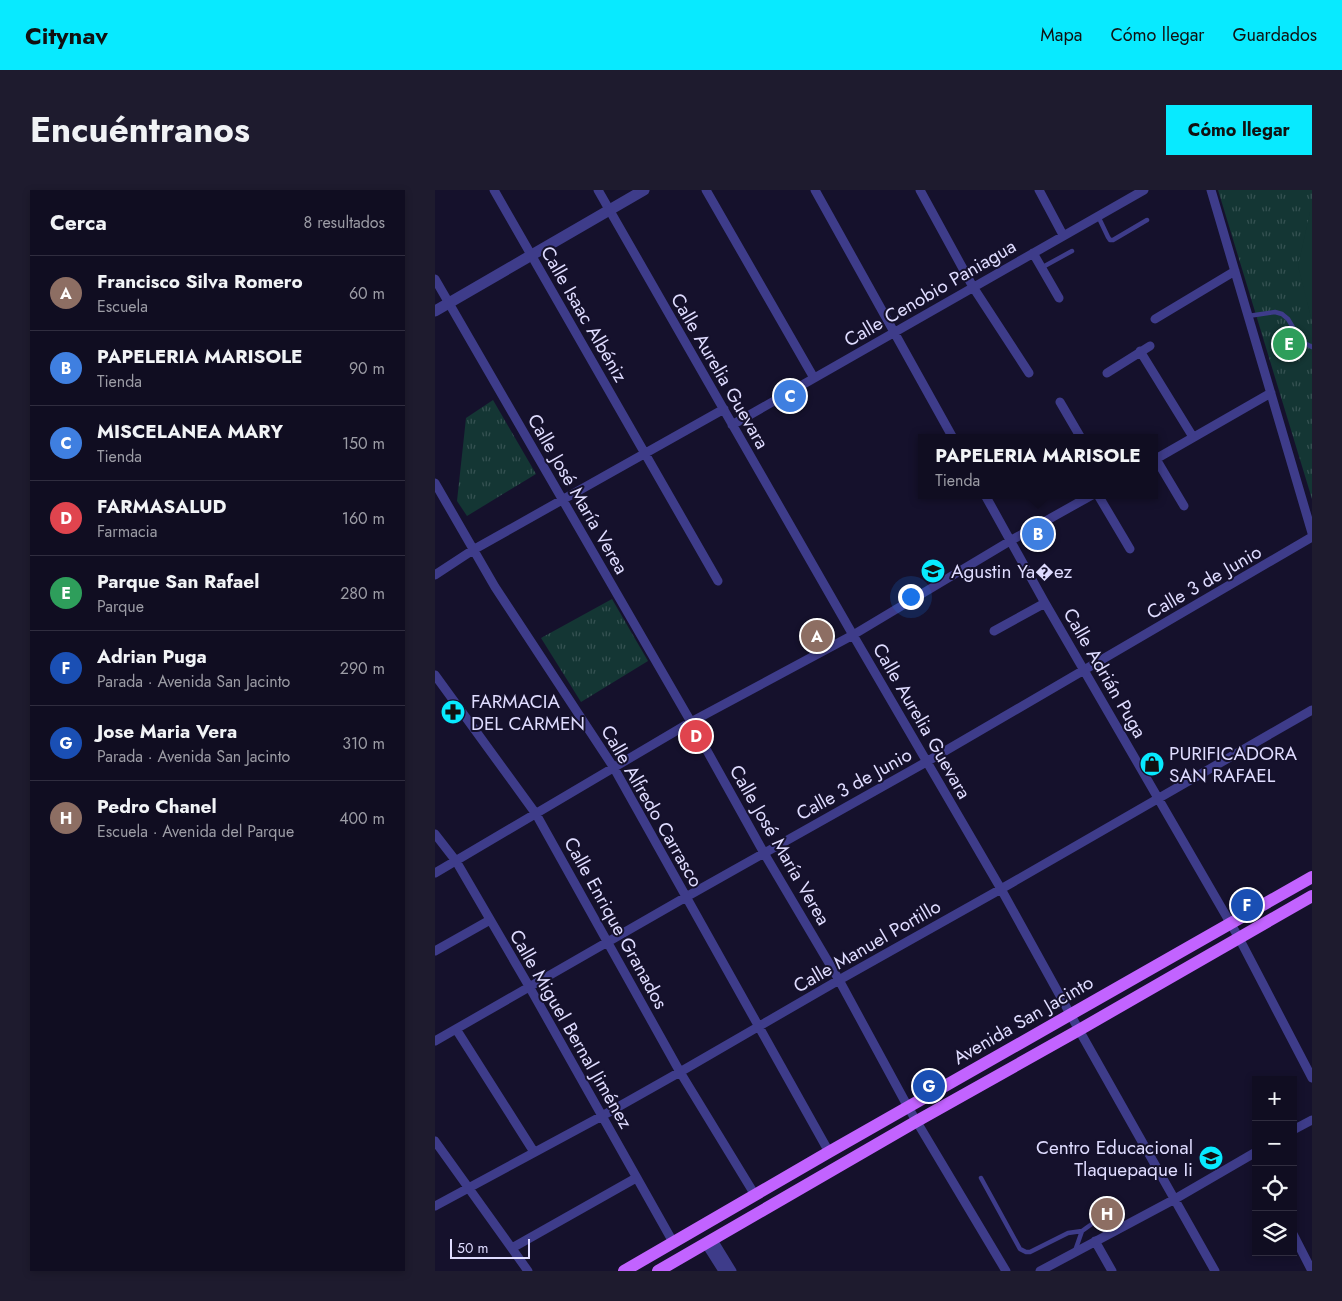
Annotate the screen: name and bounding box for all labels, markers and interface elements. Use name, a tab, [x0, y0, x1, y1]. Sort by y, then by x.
text: Citynav	[25, 18, 108, 53]
text: Mapa	[1040, 22, 1082, 48]
text: Cómo llegar	[1110, 22, 1205, 48]
text: Guardados	[1233, 22, 1317, 48]
text: Encuéntranos	[30, 105, 250, 155]
button: Cómo llegar	[1166, 105, 1312, 155]
text: Cerca	[50, 208, 107, 238]
text: 8 resultados	[304, 211, 385, 234]
street label: Calle Cenobio Paniagua	[839, 233, 1021, 353]
street label: Calle Isaac Albéniz	[534, 241, 634, 387]
text: Francisco Silva Romero	[97, 268, 303, 295]
text: A	[60, 282, 72, 305]
text: 60 m	[349, 282, 385, 305]
street label: Calle Aurelia Guevara	[664, 288, 776, 454]
text: Escuela	[97, 295, 148, 318]
pin: E	[1273, 325, 1305, 363]
text: PAPELERIA MARISOLE	[97, 343, 303, 370]
text: B	[61, 357, 71, 380]
text: 90 m	[349, 357, 385, 380]
text: Tienda	[97, 370, 142, 393]
pin: C	[774, 377, 806, 415]
street label: Calle José María Verea	[521, 409, 635, 579]
text: MISCELANEA MARY	[97, 418, 283, 445]
text: C	[60, 432, 72, 455]
text: 150 m	[342, 432, 385, 455]
popup	[918, 434, 1158, 499]
text: PAPELERIA MARISOLE	[935, 442, 1141, 469]
text: Tienda	[97, 445, 142, 468]
text: Tienda	[935, 469, 980, 492]
text: FARMASALUD	[97, 493, 226, 520]
text: D	[60, 507, 72, 530]
text: 160 m	[342, 507, 385, 530]
pin: B	[1022, 515, 1054, 553]
text: Farmacia	[97, 520, 157, 543]
street label: Calle 3 de Junio	[1142, 538, 1266, 626]
school or university icon: Agustin Ya�ez	[920, 558, 946, 584]
place label: Agustin Ya�ez	[951, 558, 1073, 585]
text: Parque San Rafael	[97, 568, 259, 595]
text: E	[61, 582, 71, 605]
text: 280 m	[340, 582, 385, 605]
your location	[898, 584, 924, 610]
text: Parque	[97, 595, 144, 618]
street label: Calle Adrián Puga	[1057, 603, 1153, 743]
pin: A	[801, 617, 833, 655]
street label: Calle Aurelia Guevara	[866, 638, 978, 804]
text: Adrian Puga	[97, 643, 207, 670]
text: F	[62, 657, 70, 680]
text: 290 m	[340, 657, 385, 680]
text: Parada · Avenida San Jacinto	[97, 670, 290, 693]
place label: FARMACIA DEL CARMEN	[471, 688, 585, 737]
pharmacy icon: FARMACIA DEL CARMEN	[440, 699, 466, 725]
pin: D	[680, 717, 712, 755]
text: Jose Maria Vera	[97, 718, 237, 745]
street label: Calle Alfredo Carrasco	[595, 720, 709, 892]
text: G	[59, 732, 73, 755]
text: 310 m	[342, 732, 385, 755]
place label: PURIFICADORA SAN RAFAEL	[1169, 740, 1298, 789]
street label: Calle 3 de Junio	[791, 741, 917, 827]
text: Parada · Avenida San Jacinto	[97, 745, 290, 768]
shop icon: PURIFICADORA SAN RAFAEL	[1139, 751, 1165, 777]
street label: Calle José María Verea	[723, 760, 837, 930]
text: Pedro Chanel	[97, 793, 217, 820]
text: H	[60, 807, 72, 830]
text: 400 m	[339, 807, 385, 830]
text: Escuela · Avenida del Parque	[97, 820, 294, 843]
street label: Calle Enrique Granados	[557, 832, 675, 1014]
pin: F	[1231, 886, 1263, 924]
street label: Calle Manuel Portillo	[788, 893, 946, 999]
street label: Calle Miguel Bernal Jiménez	[503, 924, 639, 1134]
street label: Avenida San Jacinto	[948, 969, 1098, 1071]
pin: G	[913, 1067, 945, 1105]
map controls	[1252, 1076, 1297, 1256]
button: +	[1252, 1076, 1297, 1121]
button: −	[1252, 1121, 1297, 1166]
place label: Centro Educacional Tlaquepaque Ii	[1036, 1134, 1193, 1183]
school or university icon: Centro Educacional Tlaquepaque Ii	[1198, 1145, 1224, 1171]
button: locate	[1252, 1166, 1297, 1211]
pin: H	[1091, 1195, 1123, 1233]
button: layers	[1252, 1211, 1297, 1256]
scale bar	[450, 1236, 530, 1259]
text: 50 m	[457, 1238, 488, 1258]

